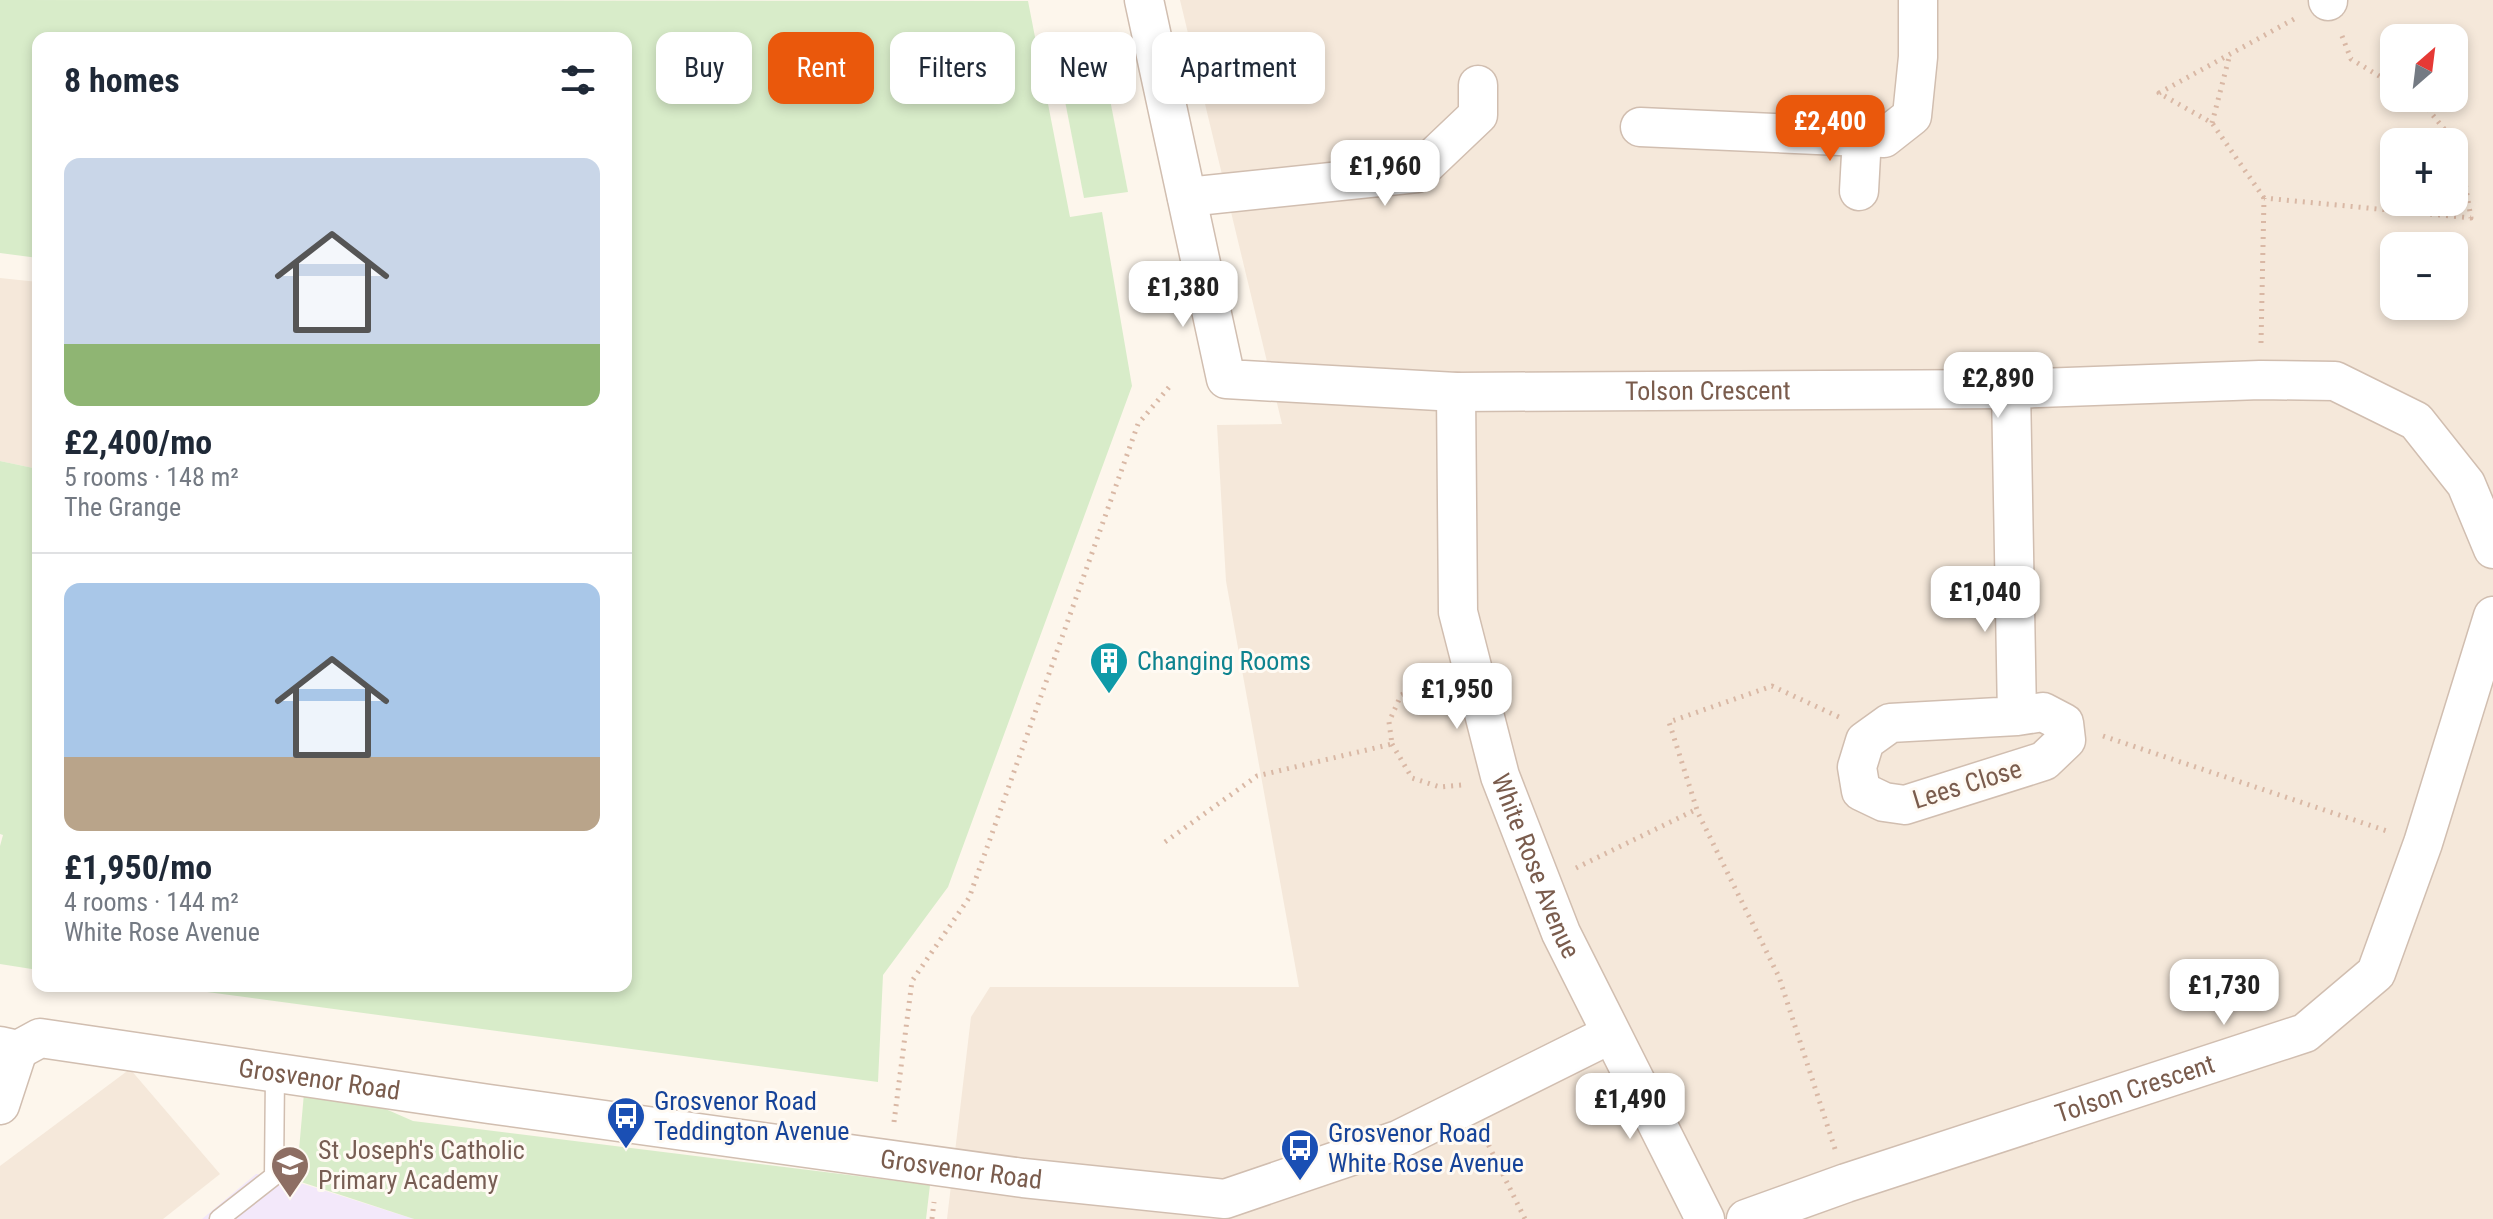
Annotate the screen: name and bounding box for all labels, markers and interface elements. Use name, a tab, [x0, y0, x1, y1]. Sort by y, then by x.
north arrow	[2380, 24, 2468, 112]
map controls	[2380, 24, 2468, 320]
chip: Buy	[656, 32, 752, 104]
chip: Rent	[768, 32, 874, 104]
chip: Filters	[890, 32, 1015, 104]
chip: New	[1031, 32, 1136, 104]
chip: Apartment	[1152, 32, 1325, 104]
icon: filters	[556, 58, 600, 102]
text: 8 homes	[64, 60, 180, 100]
pin: £2,400	[1765, 95, 1895, 163]
text: £2,400	[1794, 106, 1866, 136]
button: +	[2380, 128, 2468, 216]
pin: £1,960	[1320, 140, 1450, 208]
text: £1,960	[1349, 151, 1421, 181]
icon: home	[260, 210, 404, 354]
button: −	[2380, 232, 2468, 320]
pin: £1,380	[1118, 261, 1248, 329]
text: £1,380	[1147, 272, 1219, 302]
pin: £2,890	[1933, 352, 2063, 420]
text: £2,890	[1962, 363, 2034, 393]
street label: Tolson Crescent	[1625, 375, 1791, 406]
text: £2,400/mo	[64, 422, 212, 462]
text: 5 rooms · 148 m²	[64, 462, 239, 492]
text: The Grange	[64, 492, 181, 522]
pin: £1,040	[1920, 566, 2050, 634]
text: £1,040	[1949, 577, 2021, 607]
icon: home	[260, 635, 404, 779]
building icon: Changing Rooms	[1088, 640, 1130, 695]
place label: Changing Rooms	[1137, 646, 1311, 676]
pin: £1,950	[1392, 663, 1522, 731]
text: £1,950	[1421, 674, 1493, 704]
street label: Lees Close	[1909, 753, 2025, 815]
street label: White Rose Avenue	[1486, 769, 1586, 963]
text: £1,950/mo	[64, 847, 212, 887]
text: 4 rooms · 144 m²	[64, 887, 239, 917]
text: White Rose Avenue	[64, 917, 260, 947]
pin: £1,730	[2159, 959, 2289, 1027]
text: £1,730	[2188, 970, 2260, 1000]
street label: Tolson Crescent	[2051, 1049, 2218, 1129]
street label: Grosvenor Road	[237, 1052, 402, 1106]
pin: £1,490	[1565, 1073, 1695, 1141]
text: £1,490	[1594, 1084, 1666, 1114]
place label: Grosvenor Road Teddington Avenue	[654, 1086, 850, 1146]
bus stop icon: Grosvenor Road Teddington Avenue	[605, 1095, 647, 1150]
place label: Grosvenor Road White Rose Avenue	[1328, 1118, 1524, 1178]
bus stop icon: Grosvenor Road White Rose Avenue	[1279, 1127, 1321, 1182]
place label: St Joseph's Catholic Primary Academy	[318, 1135, 525, 1195]
street label: Grosvenor Road	[878, 1143, 1043, 1195]
school or university icon: St Joseph's Catholic Primary Academy	[269, 1144, 311, 1199]

